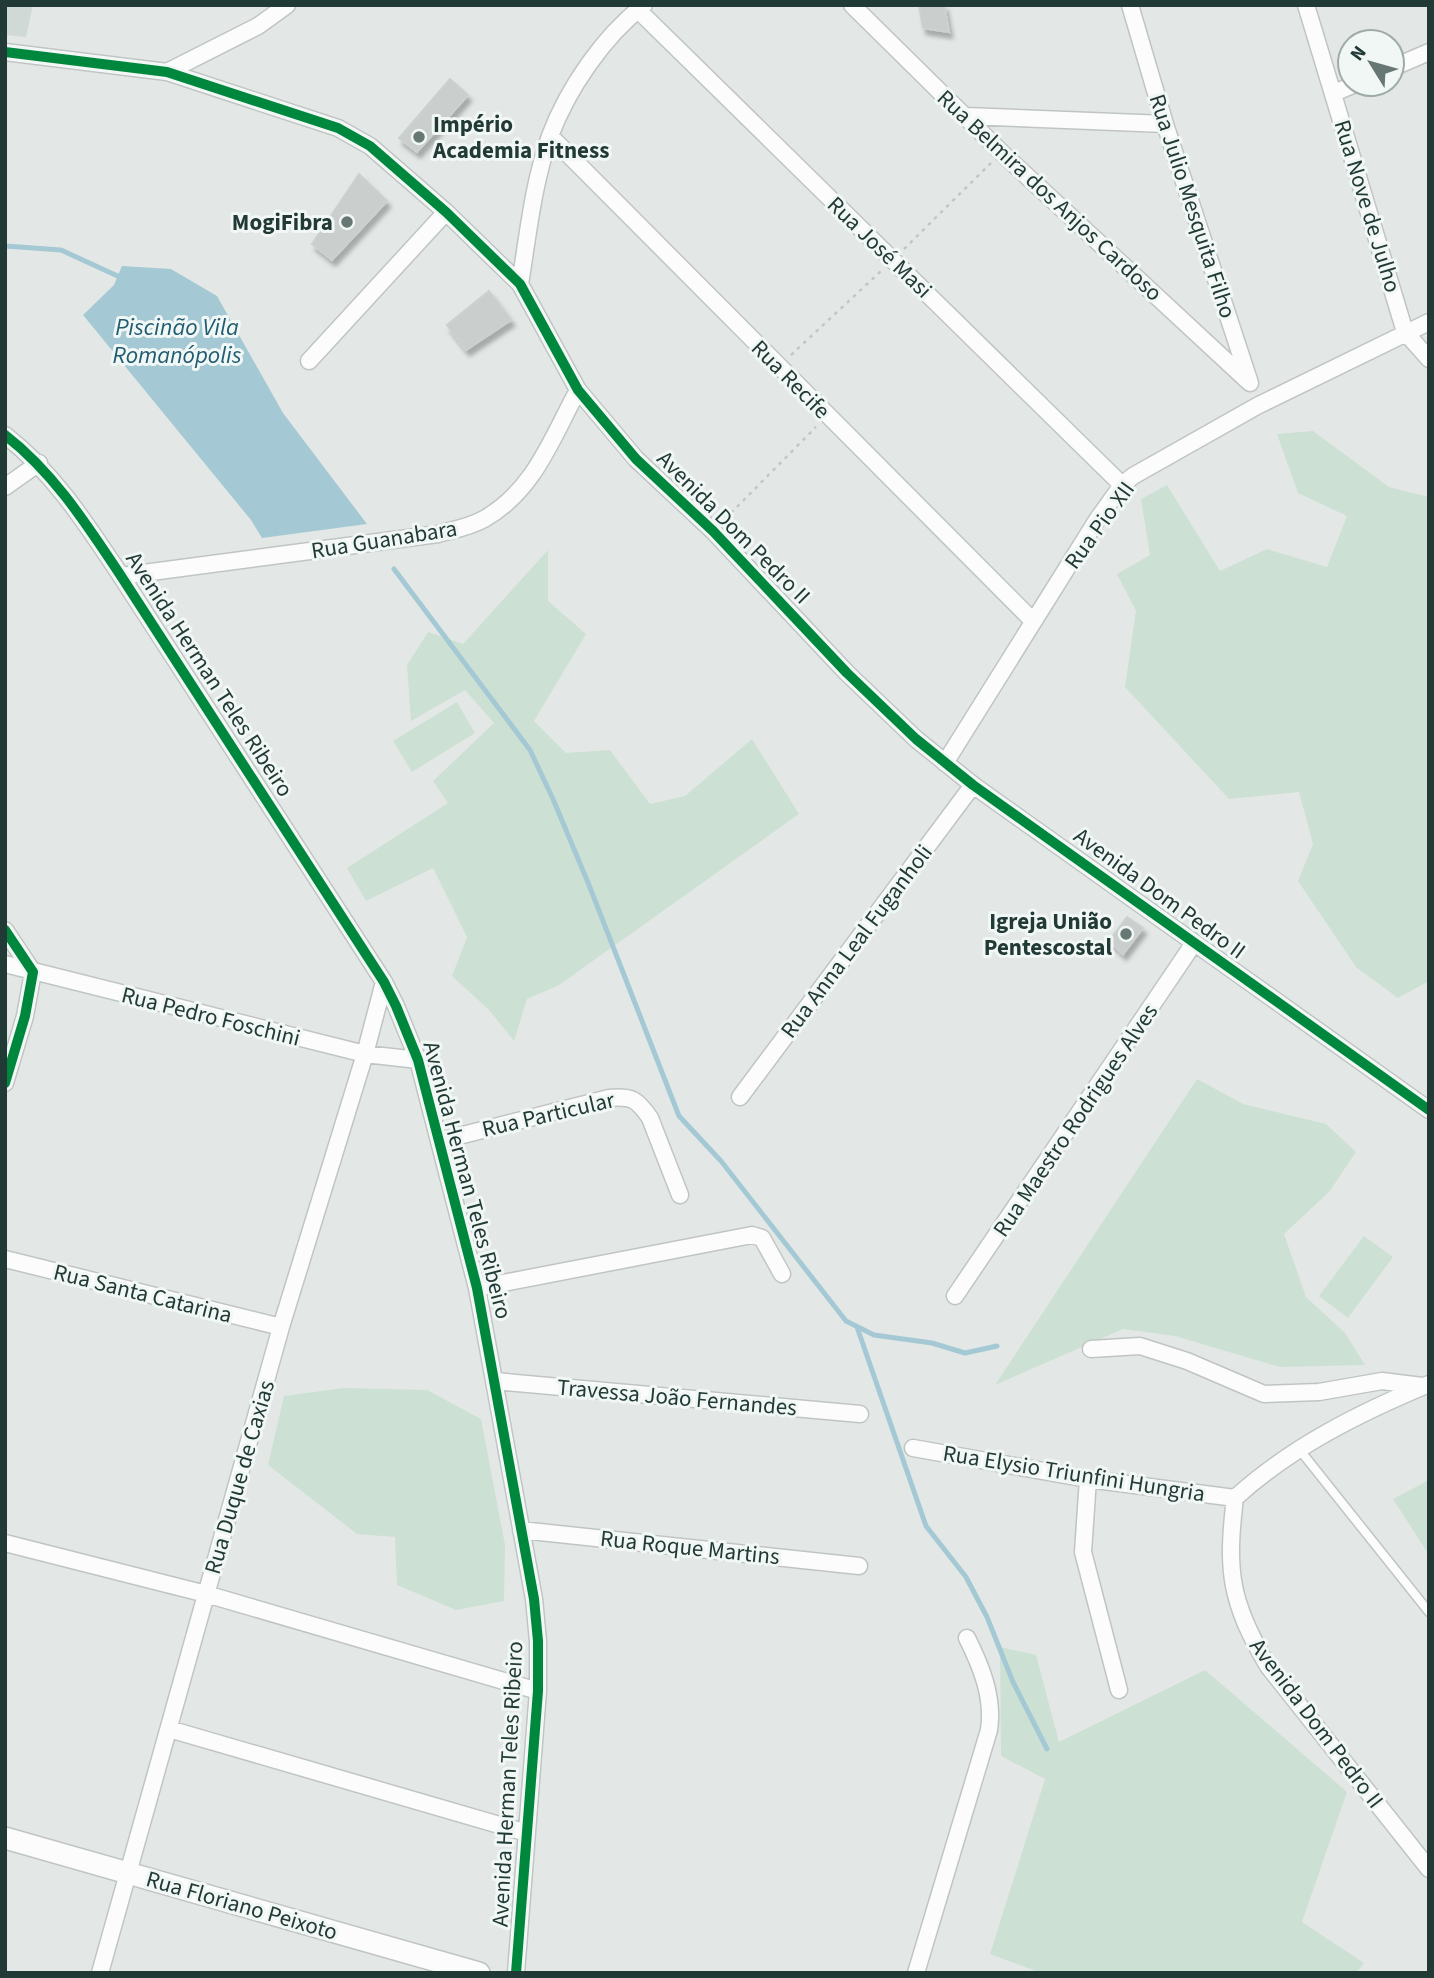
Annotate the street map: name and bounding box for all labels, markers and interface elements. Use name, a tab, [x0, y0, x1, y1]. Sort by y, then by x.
north arrow	[1336, 28, 1406, 98]
text: N	[1344, 40, 1373, 67]
street label: Rua Belmira dos Anjos Cardoso	[930, 82, 1170, 309]
street label: Rua Julio Mesquita Filho	[1141, 90, 1244, 323]
place label: Império Academia Fitness	[432, 108, 609, 167]
street label: Rua Nove de Julho	[1326, 116, 1409, 296]
marker: Império Academia Fitness	[411, 129, 427, 145]
street label: Rua José Masi	[820, 189, 939, 306]
place label: MogiFibra	[232, 206, 333, 239]
marker: MogiFibra	[339, 214, 355, 230]
water label: Piscinão Vila Romanópolis	[113, 310, 242, 373]
street label: Rua Recife	[744, 332, 838, 426]
street label: Avenida Dom Pedro II	[649, 443, 818, 612]
street label: Rua Pio XII	[1056, 475, 1143, 576]
street label: Rua Guanabara	[309, 512, 459, 567]
street label: Avenida Herman Teles Ribeiro	[118, 545, 301, 803]
street label: Avenida Dom Pedro II	[1067, 820, 1252, 967]
street label: Rua Anna Leal Fuganholi	[772, 837, 940, 1045]
place label: Igreja União Pentescostal	[984, 905, 1112, 964]
marker: Igreja União Pentescostal	[1118, 926, 1134, 942]
street label: Rua Pedro Foschini	[118, 978, 304, 1055]
street label: Rua Maestro Rodrigues Alves	[985, 997, 1166, 1243]
street label: Avenida Herman Teles Ribeiro	[415, 1038, 521, 1323]
street label: Rua Particular	[478, 1083, 619, 1146]
street label: Rua Santa Catarina	[50, 1255, 236, 1332]
street label: Travessa João Fernandes	[556, 1371, 798, 1424]
street label: Rua Duque de Caxias	[196, 1376, 283, 1578]
street label: Rua Elysio Triunfini Hungria	[940, 1436, 1207, 1511]
street label: Rua Roque Martins	[599, 1522, 781, 1573]
street label: Avenida Dom Pedro II	[1242, 1631, 1392, 1815]
street label: Avenida Herman Teles Ribeiro	[484, 1640, 531, 1928]
street label: Rua Floriano Peixoto	[142, 1862, 341, 1949]

